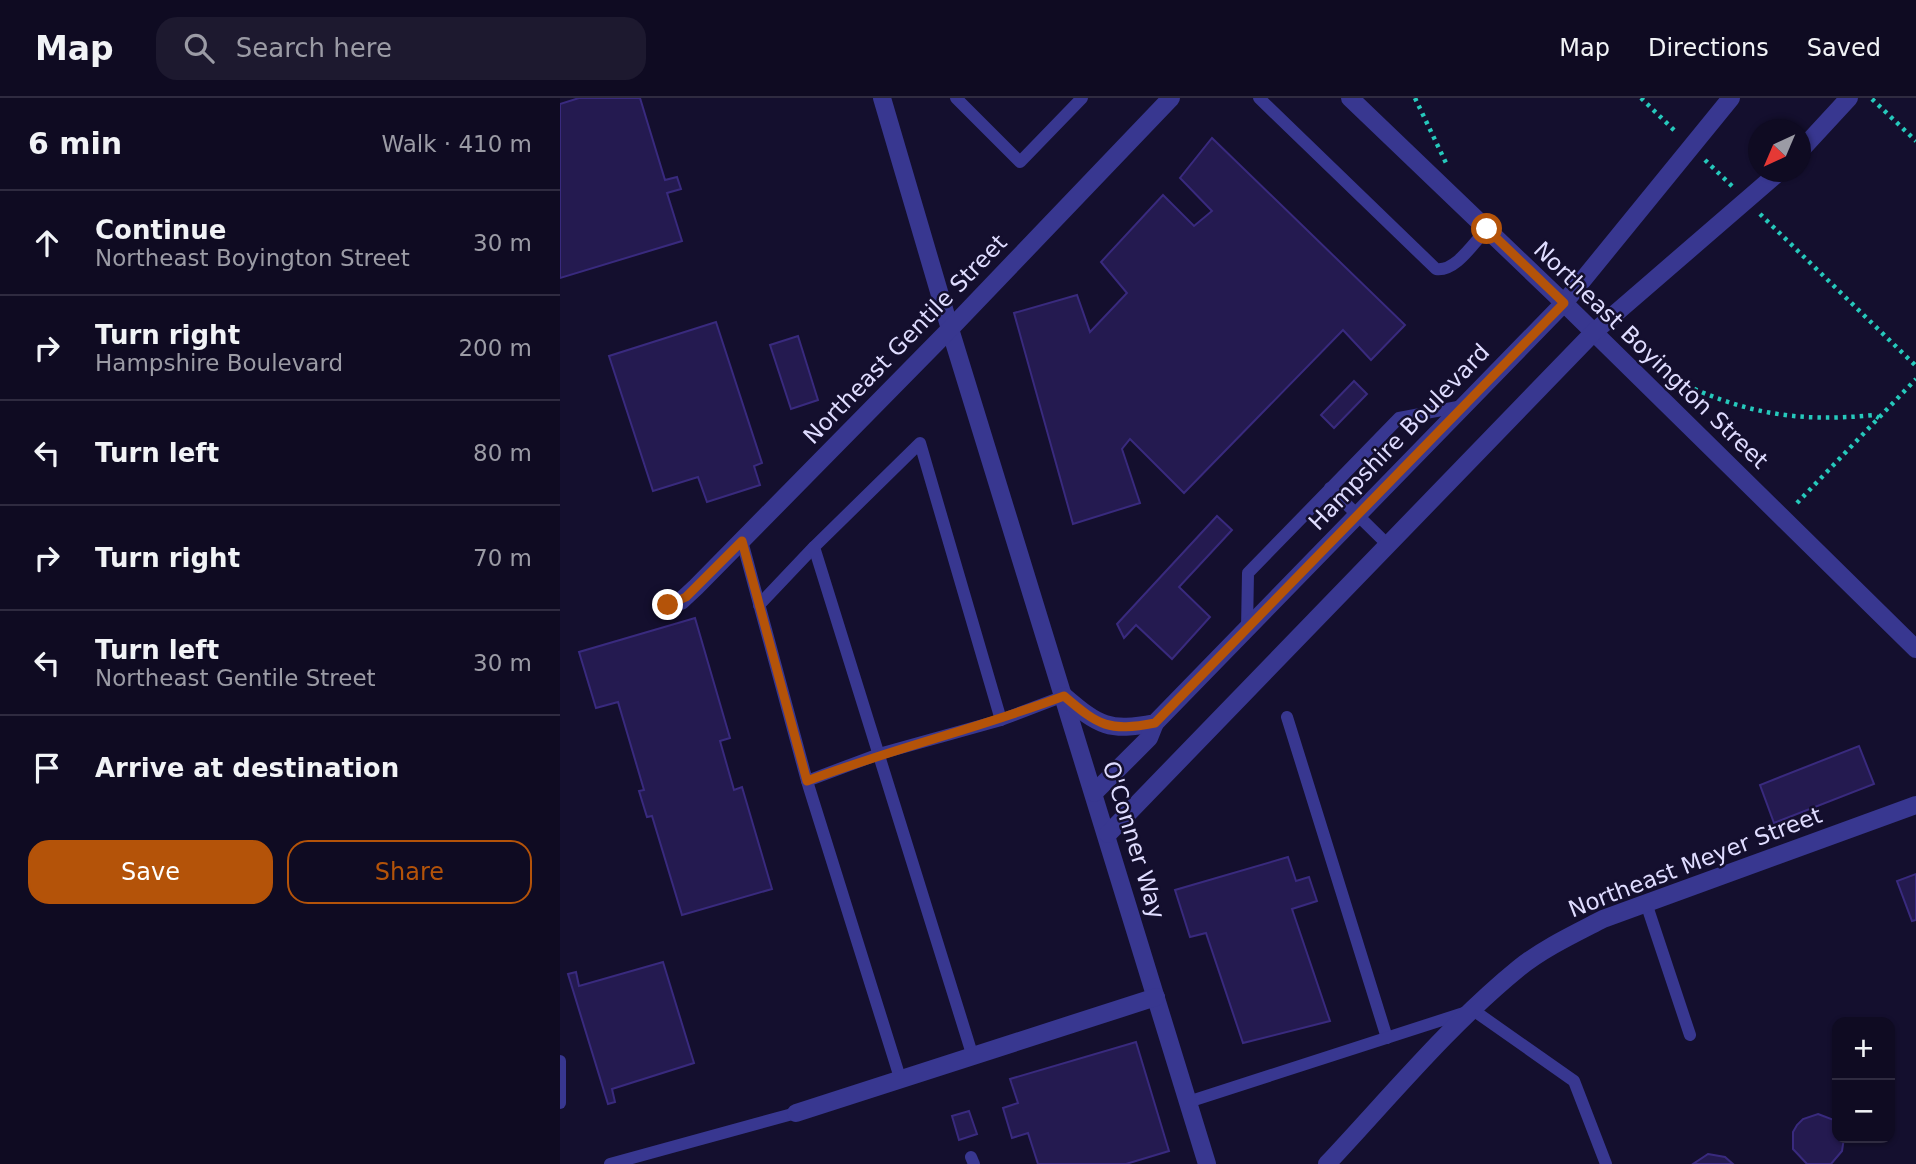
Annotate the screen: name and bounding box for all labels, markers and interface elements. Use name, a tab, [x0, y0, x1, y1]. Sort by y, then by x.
search box	[156, 17, 646, 80]
text: Map	[35, 29, 114, 68]
icon: search	[180, 29, 218, 67]
text: Search here	[236, 33, 392, 63]
text: Map	[1559, 34, 1610, 62]
text: Directions	[1648, 34, 1769, 62]
text: Saved	[1807, 34, 1881, 62]
north arrow	[1748, 119, 1811, 182]
text: 6 min	[28, 126, 122, 161]
text: Walk · 410 m	[381, 131, 532, 157]
route start	[1471, 213, 1502, 244]
text: Continue	[95, 215, 226, 245]
icon: ahead	[28, 224, 66, 262]
street label: Northeast Gentile Street	[798, 229, 1012, 449]
text: 30 m	[473, 230, 532, 256]
street label: Northeast Boyington Street	[1529, 236, 1773, 474]
text: Northeast Boyington Street	[95, 245, 410, 271]
text: Turn right	[95, 320, 240, 350]
icon: right	[28, 329, 66, 367]
text: 200 m	[458, 335, 532, 361]
street label: Hampshire Boulevard	[1303, 339, 1495, 535]
text: Hampshire Boulevard	[95, 350, 343, 376]
icon: left	[28, 434, 66, 472]
text: Turn left	[95, 438, 219, 468]
text: 80 m	[473, 440, 532, 466]
icon: right	[28, 539, 66, 577]
text: Turn right	[95, 543, 240, 573]
text: 70 m	[473, 545, 532, 571]
route end	[652, 589, 683, 620]
text: Turn left	[95, 635, 219, 665]
icon: left	[28, 644, 66, 682]
text: 30 m	[473, 650, 532, 676]
text: Northeast Gentile Street	[95, 665, 376, 691]
icon: arrive	[28, 749, 66, 787]
text: Arrive at destination	[95, 753, 399, 783]
street label: O'Conner Way	[1098, 758, 1170, 922]
street label: Northeast Meyer Street	[1565, 802, 1825, 922]
button: Save	[28, 840, 273, 904]
button: Share	[287, 840, 532, 904]
map controls	[1832, 1017, 1895, 1143]
button: +	[1832, 1017, 1895, 1080]
button: −	[1832, 1080, 1895, 1143]

